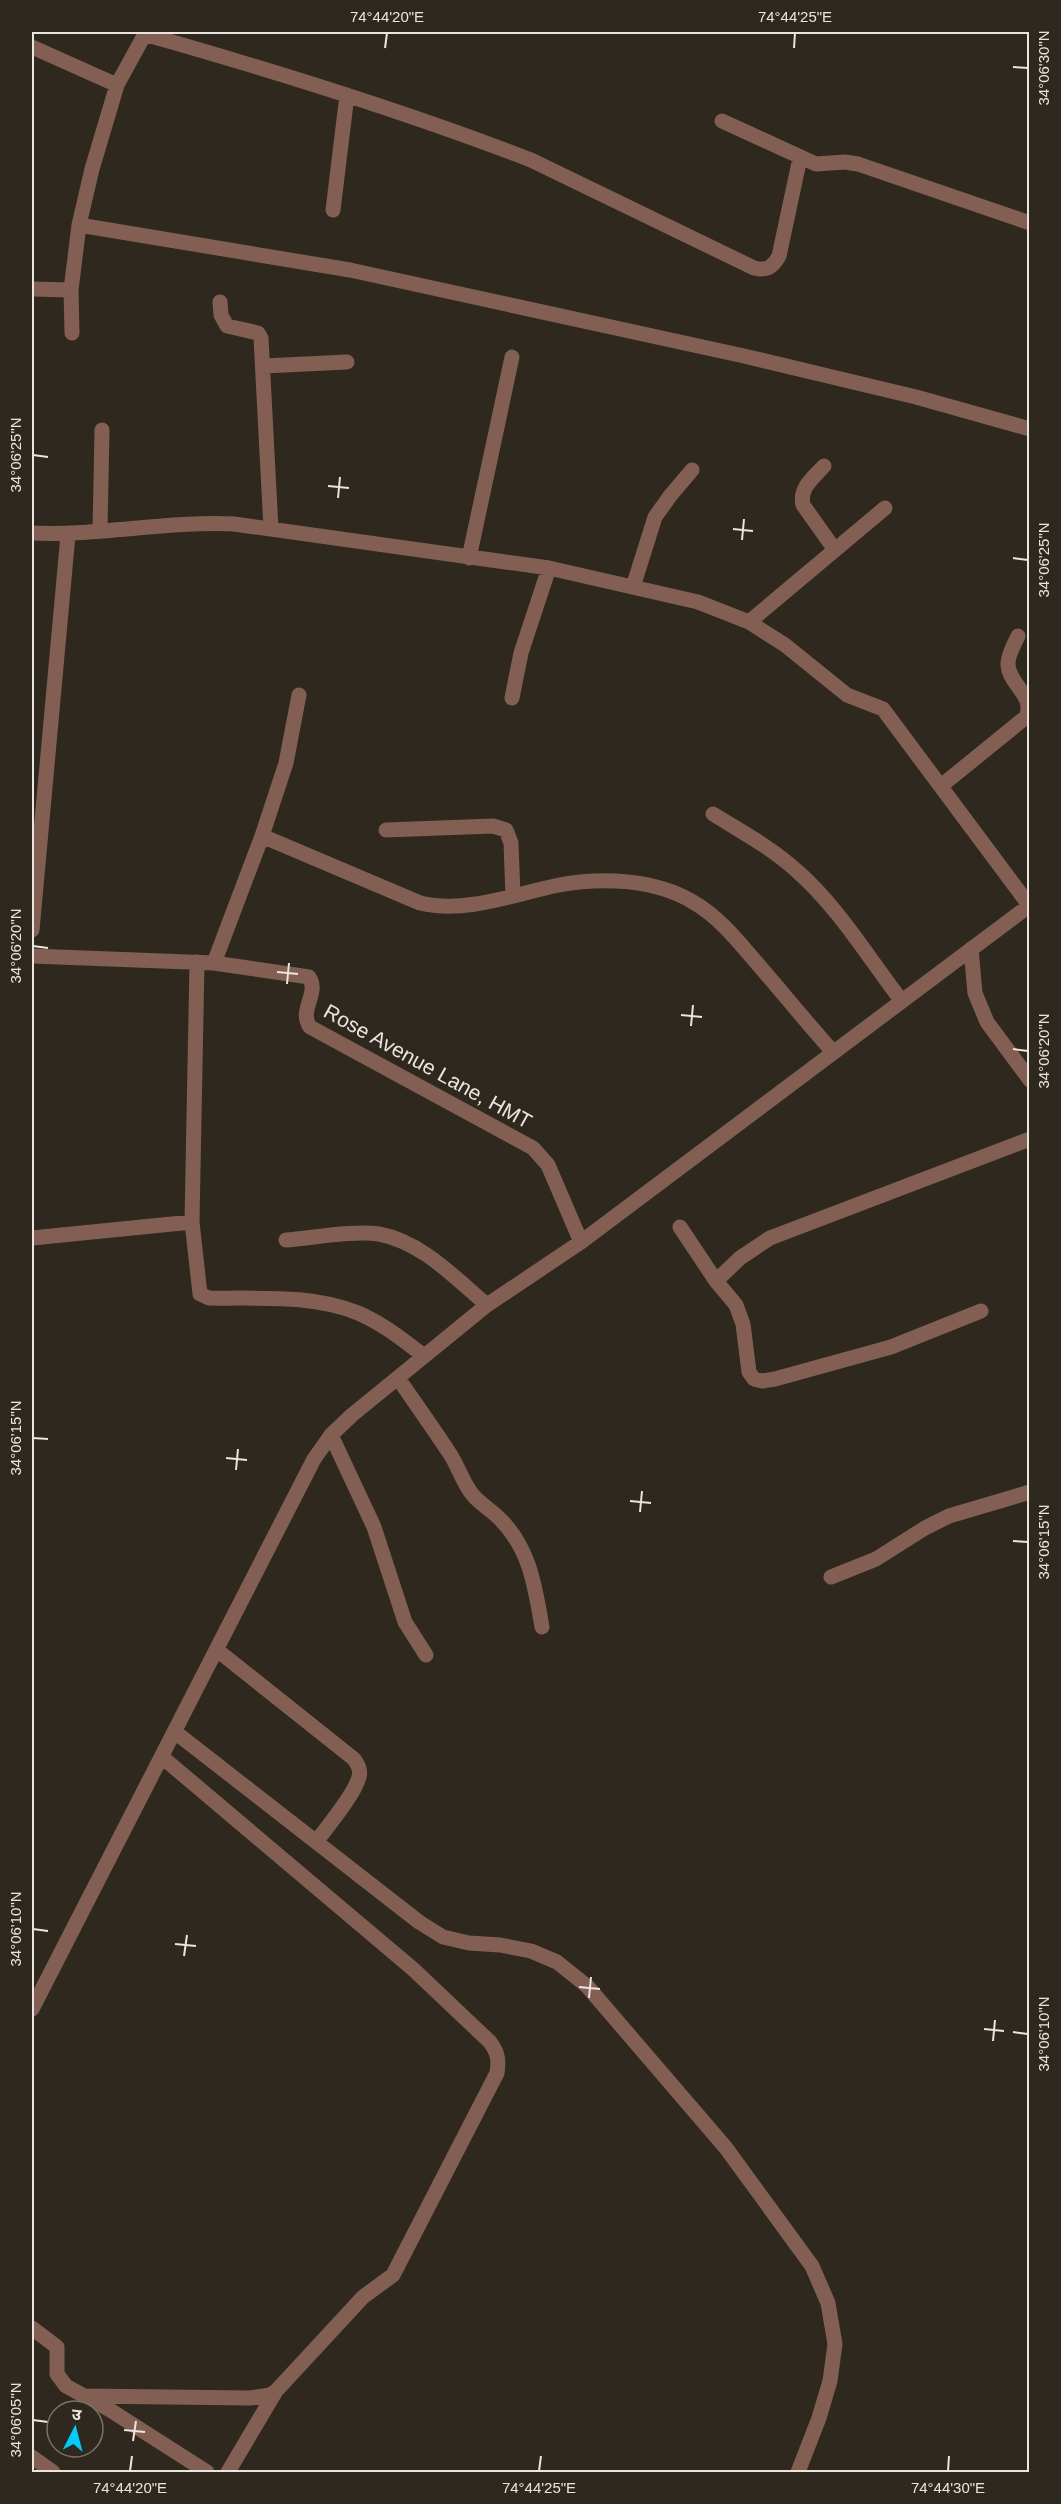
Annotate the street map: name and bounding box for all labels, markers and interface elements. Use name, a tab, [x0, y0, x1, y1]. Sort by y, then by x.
text: 74°44'20"E	[350, 8, 424, 25]
text: 74°44'25"E	[758, 8, 832, 25]
text: 34°06'30"N	[1035, 30, 1052, 106]
text: 34°06'25"N	[7, 417, 24, 493]
text: 34°06'25"N	[1035, 522, 1052, 598]
text: 34°06'20"N	[7, 908, 24, 984]
street label: Rose Avenue Lane, HMT	[320, 999, 536, 1133]
text: 34°06'20"N	[1035, 1013, 1052, 1089]
text: 34°06'15"N	[7, 1400, 24, 1476]
text: 34°06'15"N	[1035, 1504, 1052, 1580]
text: 34°06'10"N	[7, 1891, 24, 1967]
text: 34°06'10"N	[1035, 1996, 1052, 2072]
text: 34°06'05"N	[7, 2382, 24, 2458]
north arrow	[45, 2399, 105, 2459]
text: उ	[71, 2406, 83, 2424]
text: 74°44'20"E	[93, 2479, 167, 2496]
text: 74°44'25"E	[502, 2479, 576, 2496]
text: 74°44'30"E	[911, 2479, 985, 2496]

